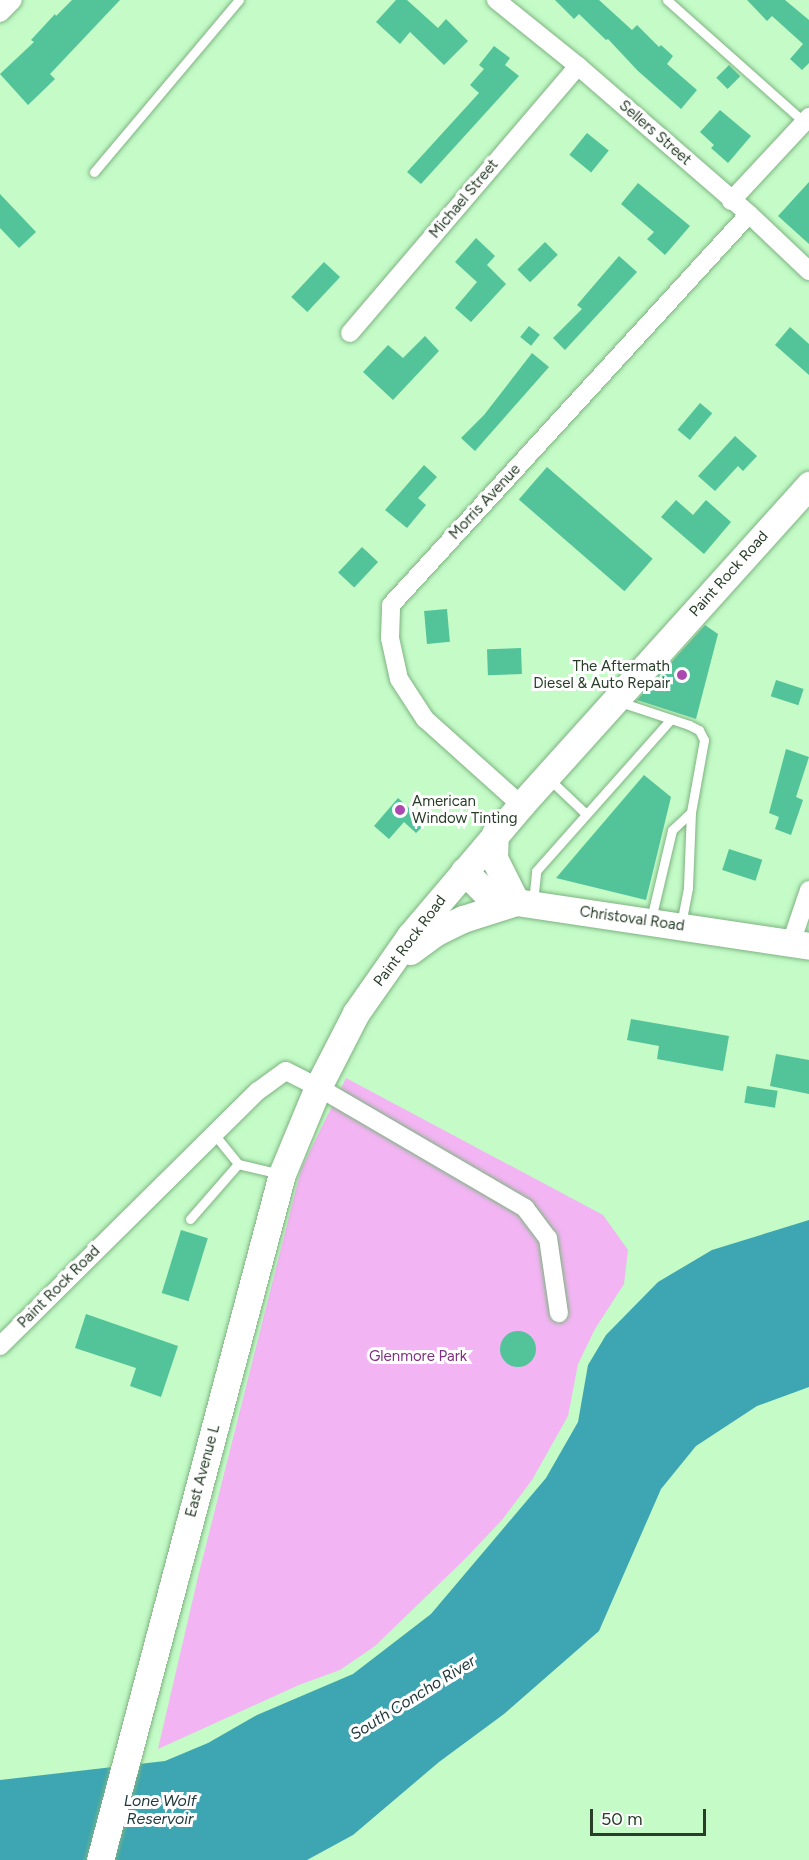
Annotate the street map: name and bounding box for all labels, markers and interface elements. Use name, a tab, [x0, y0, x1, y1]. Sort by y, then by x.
street label: Sellers Street	[615, 97, 695, 169]
street label: Michael Street	[426, 156, 502, 242]
street label: Morris Avenue	[446, 461, 524, 543]
street label: Paint Rock Road	[686, 527, 772, 621]
place label: The Aftermath Diesel & Auto Repair	[533, 657, 670, 692]
marker: The Aftermath Diesel & Auto Repair	[675, 668, 689, 682]
place label: American Window Tinting	[412, 792, 517, 827]
marker: American Window Tinting	[393, 803, 407, 817]
street label: Paint Rock Road	[370, 892, 450, 990]
street label: Christoval Road	[578, 903, 686, 935]
street label: Paint Rock Road	[14, 1242, 104, 1332]
park label: Glenmore Park	[369, 1348, 467, 1366]
street label: East Avenue L	[182, 1423, 224, 1519]
water label: South Concho River	[347, 1652, 479, 1744]
water label: Lone Wolf Reservoir	[124, 1791, 196, 1829]
scale bar	[593, 1797, 708, 1835]
text: 50 m	[601, 1808, 643, 1830]

